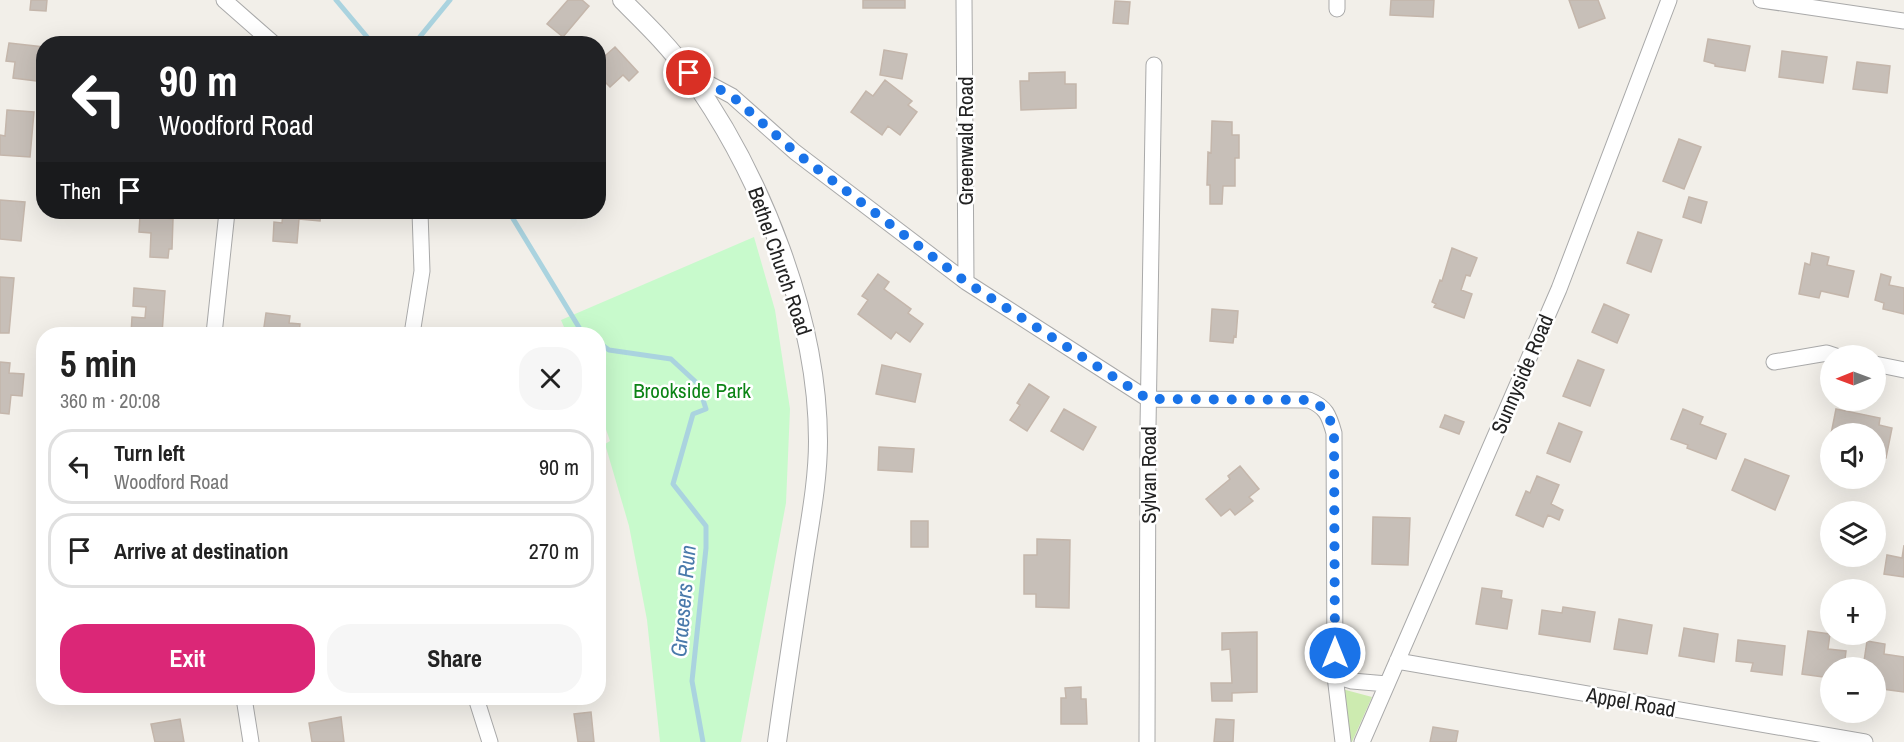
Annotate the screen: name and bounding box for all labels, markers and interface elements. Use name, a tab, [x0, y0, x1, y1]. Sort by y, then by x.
pin	[663, 47, 714, 98]
text: 90 m	[159, 53, 238, 109]
icon: arrive	[672, 56, 705, 89]
icon: left	[60, 60, 138, 138]
street label: Greenwald Road	[951, 76, 980, 206]
text: Woodford Road	[159, 107, 314, 143]
icon: arrive	[113, 174, 146, 207]
text: Then	[60, 176, 101, 206]
street label: Bethel Church Road	[741, 183, 819, 339]
street label: Sunnyside Road	[1484, 310, 1560, 438]
text: 5 min	[60, 340, 137, 388]
north arrow	[1820, 345, 1886, 411]
map controls	[1820, 345, 1886, 723]
button: close	[519, 347, 582, 410]
park label: Brookside Park	[633, 376, 751, 405]
text: 360 m · 20:08	[60, 387, 160, 414]
button: sound	[1820, 423, 1886, 489]
street label: Sylvan Road	[1134, 426, 1163, 524]
text: Turn left	[114, 438, 185, 468]
icon: left	[63, 450, 96, 483]
text: 90 m	[539, 452, 579, 482]
text: Woodford Road	[114, 468, 229, 495]
button: layers	[1820, 501, 1886, 567]
icon: arrive	[63, 534, 96, 567]
text: Arrive at destination	[114, 536, 288, 566]
text: 270 m	[529, 536, 579, 566]
water label: Graesers Run	[663, 544, 703, 658]
button: +	[1820, 579, 1886, 645]
position arrow	[1303, 621, 1367, 685]
button: Exit	[60, 624, 315, 693]
button: Share	[327, 624, 582, 693]
button: −	[1820, 657, 1886, 723]
street label: Appel Road	[1583, 680, 1678, 724]

